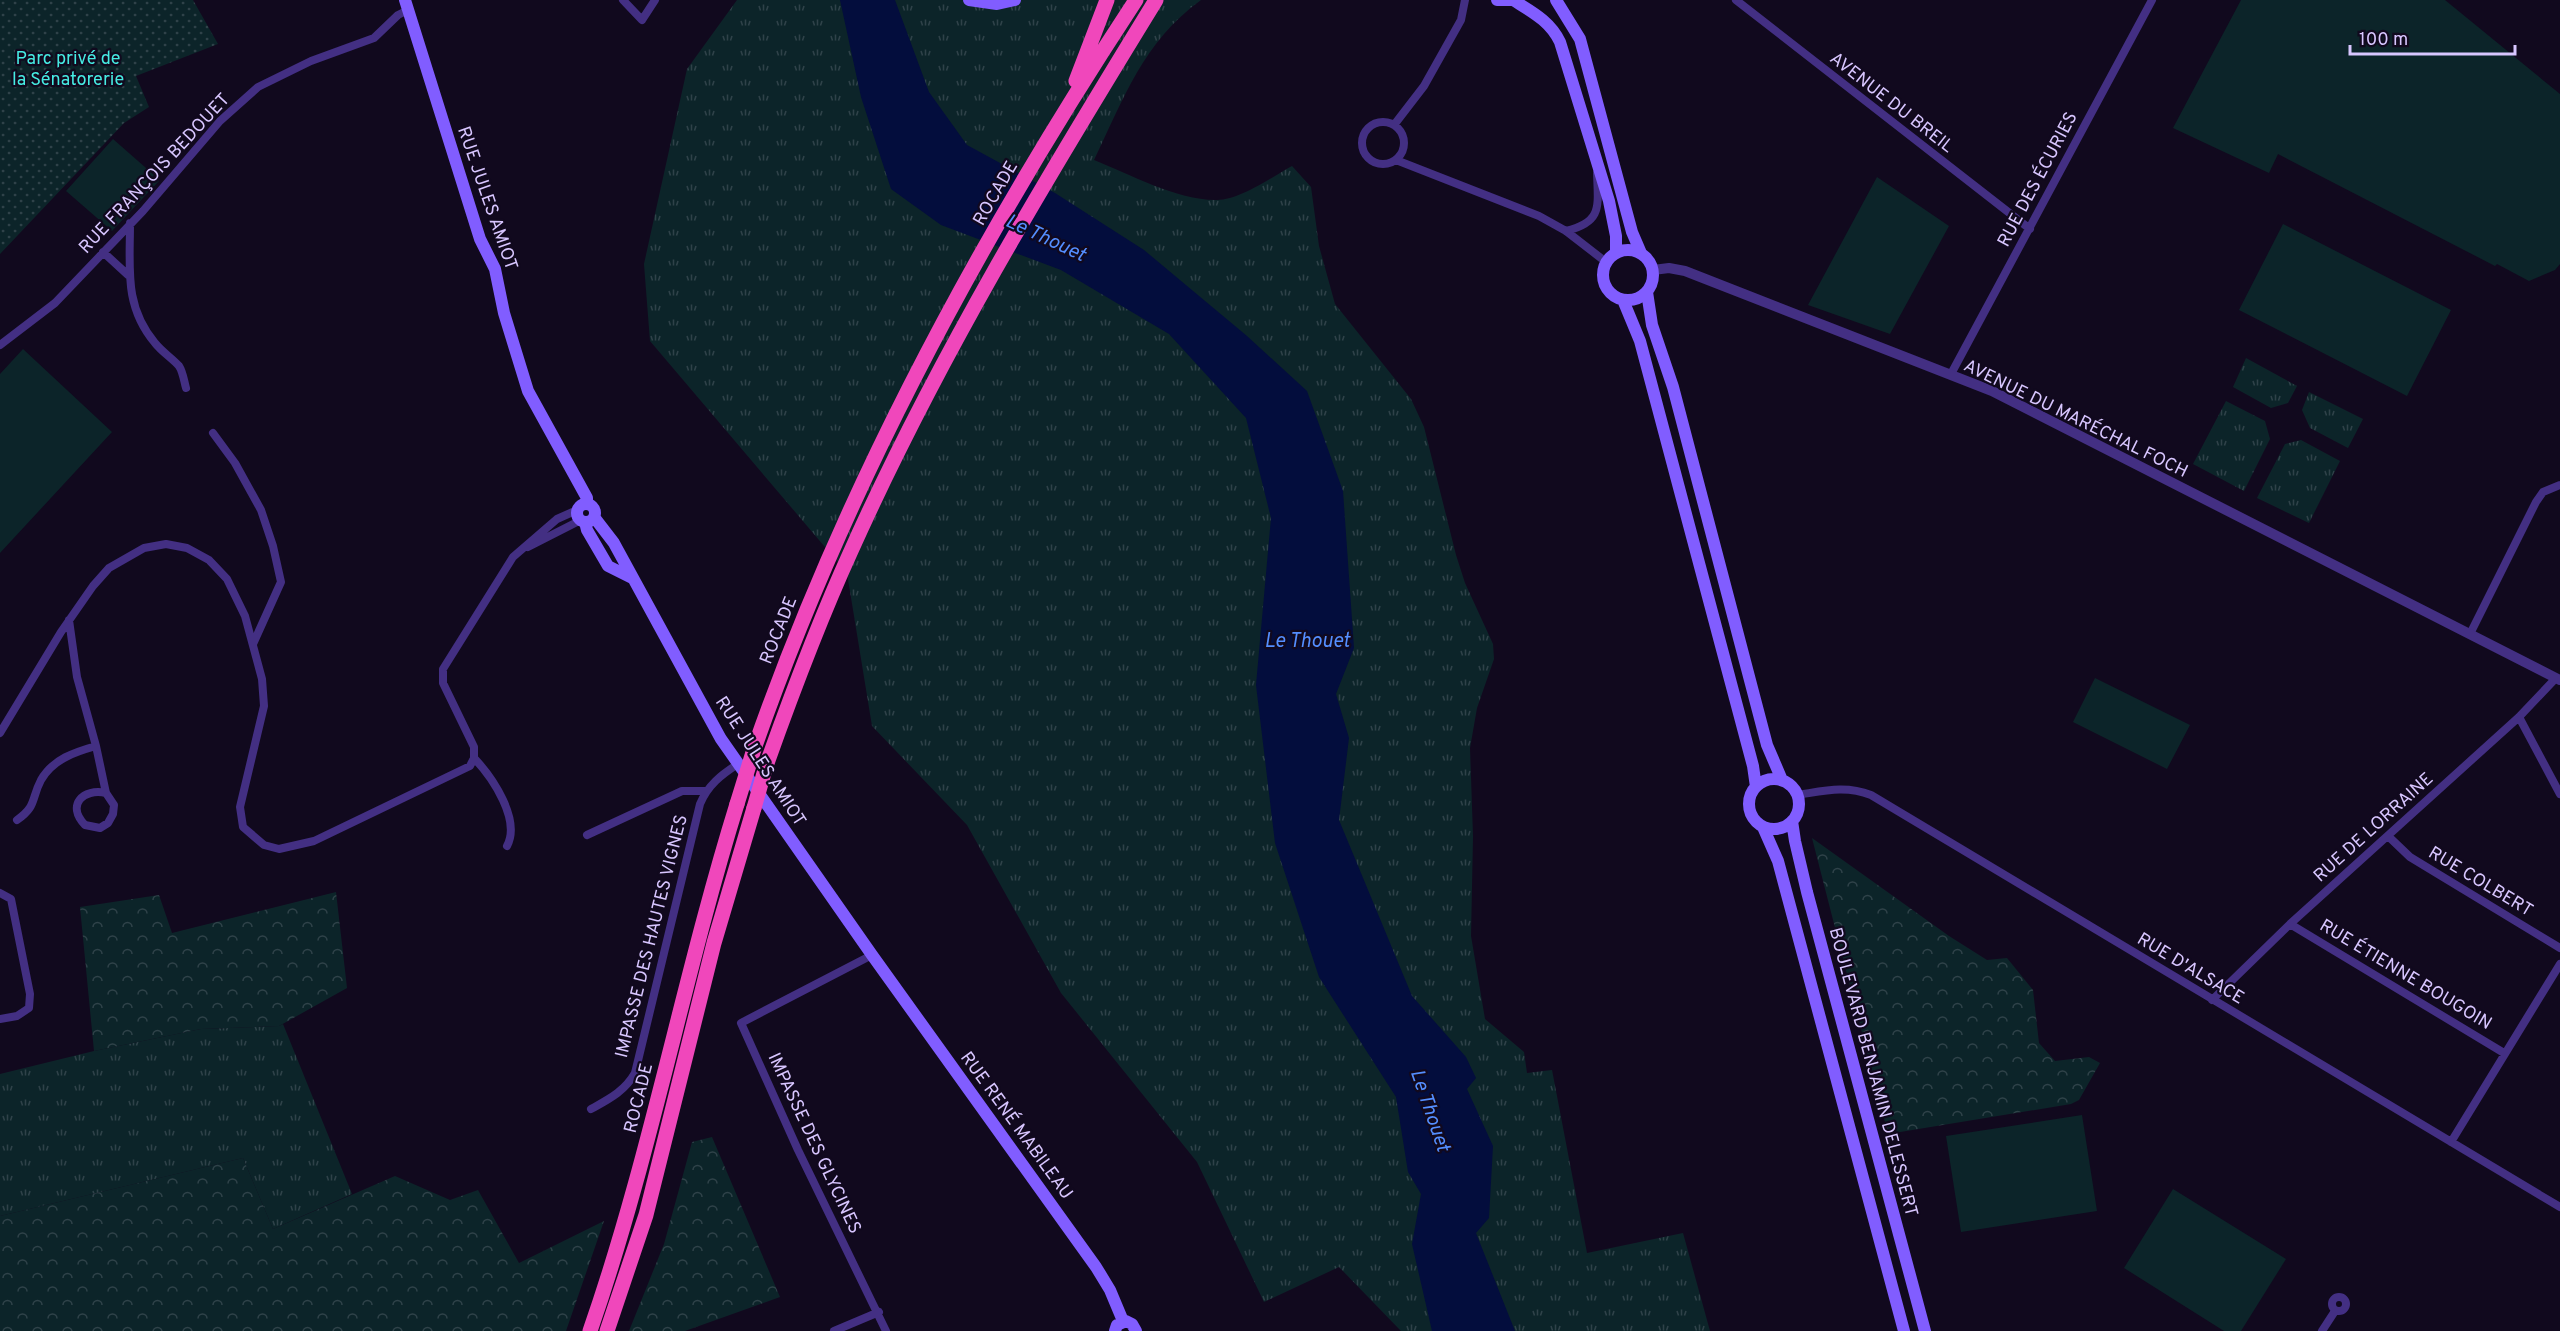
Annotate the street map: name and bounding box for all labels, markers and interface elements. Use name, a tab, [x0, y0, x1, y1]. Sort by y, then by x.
scale bar	[2350, 18, 2515, 56]
text: 100 m	[2359, 29, 2408, 52]
park label: Parc privé de la Sénatorerie	[12, 48, 124, 92]
street label: AVENUE DU BREIL	[1824, 48, 1958, 159]
street label: RUE FRANÇOIS BEDOUET	[75, 89, 236, 259]
street label: RUE DES ÉCURIES	[1991, 107, 2084, 251]
street label: RUE JULES AMIOT	[451, 124, 522, 273]
street label: ROCADE	[969, 157, 1024, 230]
water label: Le Thouet	[1001, 209, 1090, 269]
street label: AVENUE DU MARÉCHAL FOCH	[1959, 353, 2192, 484]
street label: ROCADE	[755, 593, 803, 668]
water label: Le Thouet	[1264, 629, 1351, 655]
street label: RUE JULES AMIOT	[709, 692, 810, 831]
street label: RUE DE LORRAINE	[2309, 768, 2439, 888]
street label: IMPASSE DES HAUTES VIGNES	[611, 812, 694, 1060]
street label: RUE COLBERT	[2424, 842, 2537, 923]
street label: RUE ÉTIENNE BOUGOIN	[2315, 913, 2497, 1036]
street label: BOULEVARD BENJAMIN DELESSERT	[1823, 925, 1922, 1220]
street label: RUE D'ALSACE	[2132, 928, 2248, 1010]
street label: RUE RENÉ MABILEAU	[954, 1046, 1079, 1204]
street label: IMPASSE DES GLYCINES	[762, 1049, 866, 1238]
street label: ROCADE	[620, 1061, 659, 1136]
water label: Le Thouet	[1403, 1066, 1456, 1156]

